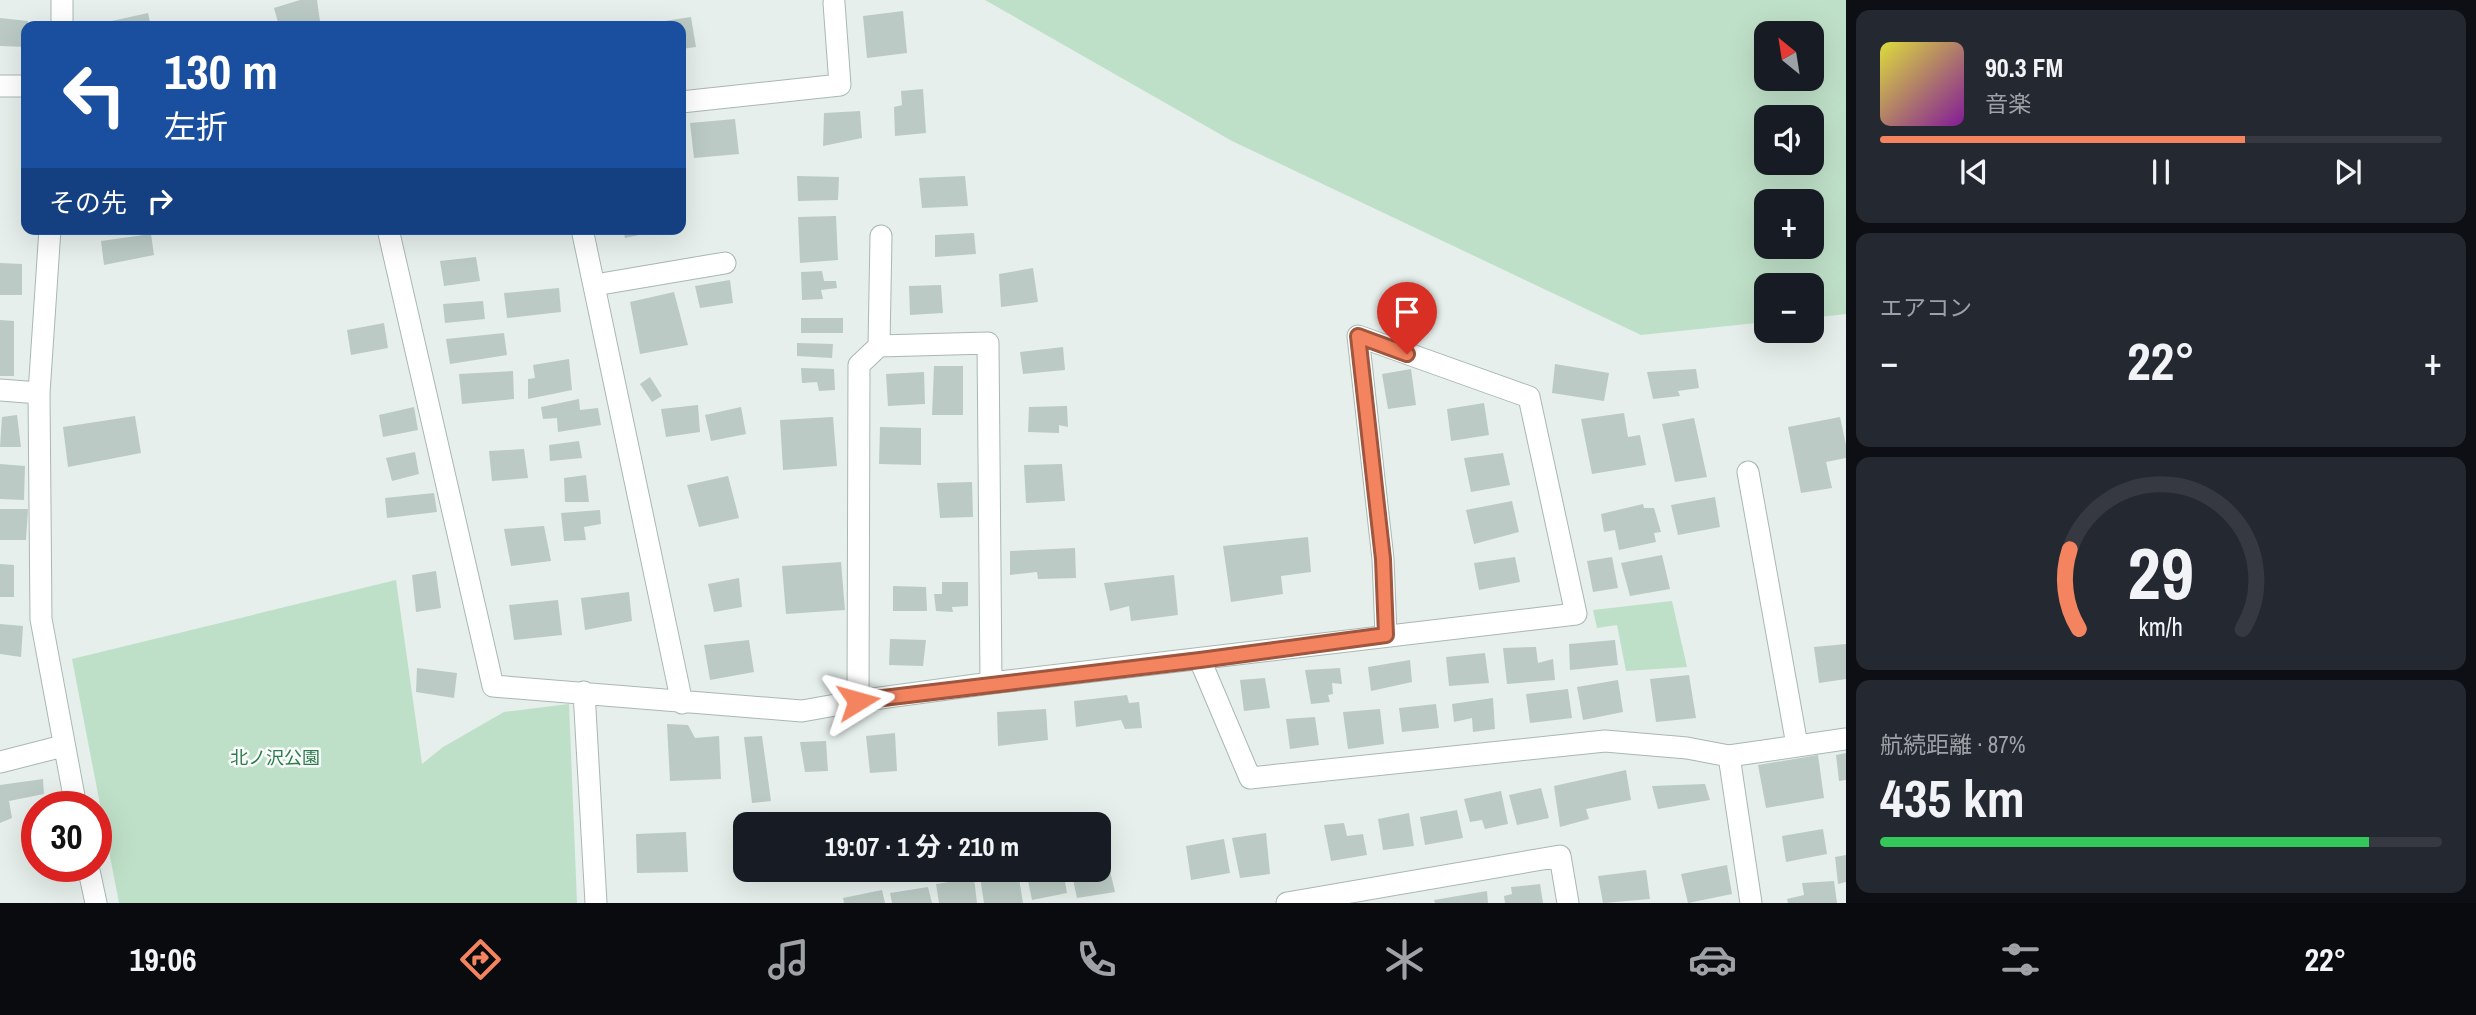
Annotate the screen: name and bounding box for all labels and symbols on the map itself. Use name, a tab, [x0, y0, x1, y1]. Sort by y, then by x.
north arrow	[1754, 21, 1824, 91]
pin	[1377, 282, 1437, 354]
position arrow	[821, 664, 895, 738]
park label: 北ノ沢公園	[230, 745, 320, 770]
speed limit sign: 30	[21, 791, 112, 882]

